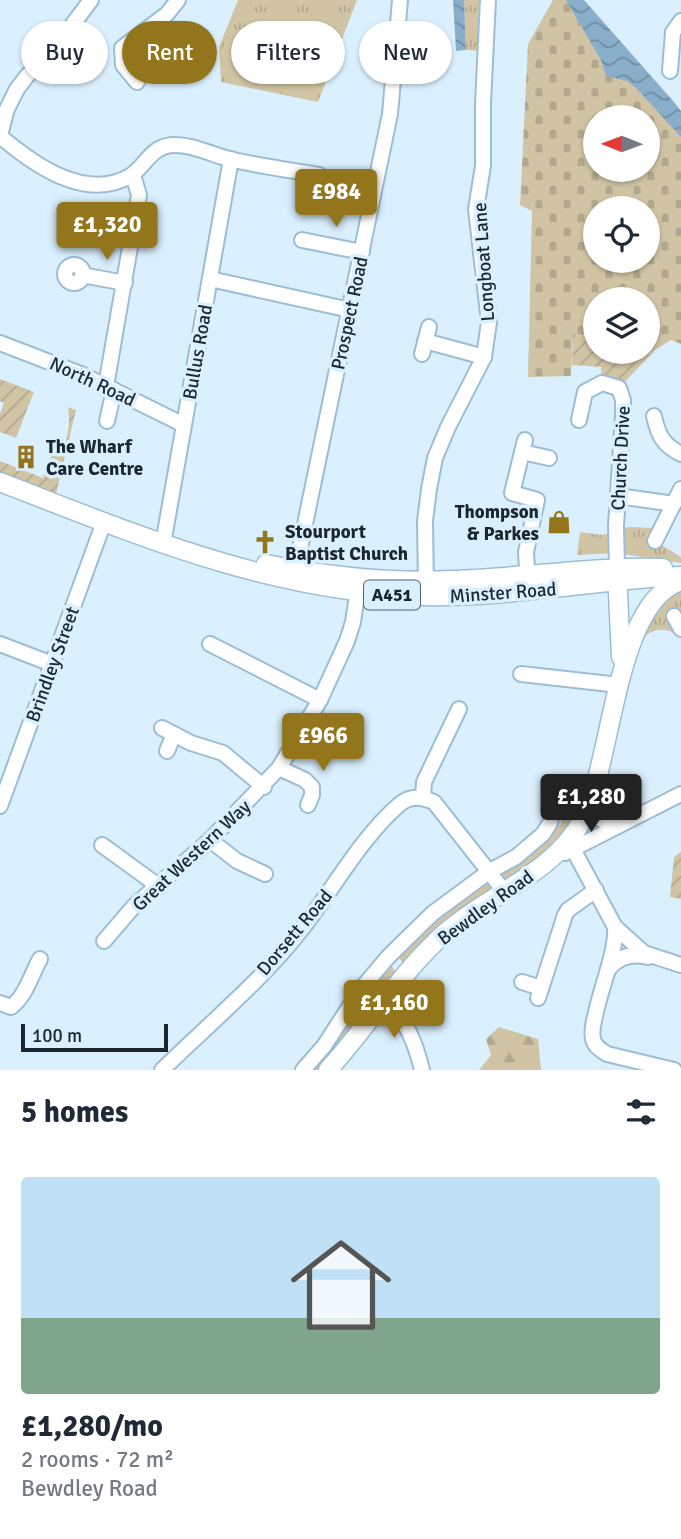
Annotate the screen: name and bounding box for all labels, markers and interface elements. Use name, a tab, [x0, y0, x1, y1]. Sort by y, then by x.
chip: Buy	[21, 21, 108, 84]
chip: Rent	[122, 21, 217, 84]
chip: Filters	[231, 21, 345, 84]
chip: New	[359, 21, 452, 84]
north arrow	[583, 105, 660, 182]
map controls	[583, 105, 660, 364]
pin: £984	[295, 170, 377, 229]
text: £984	[311, 177, 361, 206]
button: locate	[583, 196, 660, 273]
pin: £1,320	[50, 202, 164, 262]
street label: Longboat Lane	[468, 202, 500, 322]
text: £1,320	[73, 210, 141, 239]
street label: Prospect Road	[326, 254, 374, 372]
button: layers	[583, 287, 660, 364]
street label: Bullus Road	[178, 303, 218, 402]
street label: North Road	[46, 352, 139, 412]
street label: Church Drive	[606, 405, 636, 511]
place label: The Wharf Care Centre	[46, 435, 143, 481]
building icon: The Wharf Care Centre	[12, 443, 40, 471]
place label: Thompson & Parkes	[455, 500, 539, 546]
shop icon: Thompson & Parkes	[545, 508, 573, 536]
place label: Stourport Baptist Church	[285, 520, 408, 566]
church icon: Stourport Baptist Church	[251, 528, 279, 556]
street label: Minster Road	[449, 577, 557, 609]
road number: A451	[364, 580, 420, 610]
street label: Brindley Street	[21, 603, 85, 725]
pin: £966	[282, 714, 364, 773]
text: £966	[298, 721, 348, 750]
pin: £1,280	[534, 774, 648, 834]
text: £1,280	[557, 782, 625, 811]
street label: Great Western Way	[128, 795, 256, 917]
street label: Bewdley Road	[433, 865, 538, 951]
street label: Dorsett Road	[252, 885, 338, 981]
pin: £1,160	[337, 981, 451, 1040]
text: £1,160	[360, 988, 428, 1017]
scale bar	[21, 1021, 168, 1053]
text: 100 m	[32, 1024, 82, 1048]
icon: filters	[622, 1093, 660, 1131]
text: 5 homes	[21, 1094, 128, 1131]
icon: home	[278, 1222, 404, 1348]
text: £1,280/mo	[21, 1408, 163, 1445]
text: 2 rooms · 72 m²	[21, 1445, 174, 1474]
text: Bewdley Road	[21, 1474, 158, 1503]

